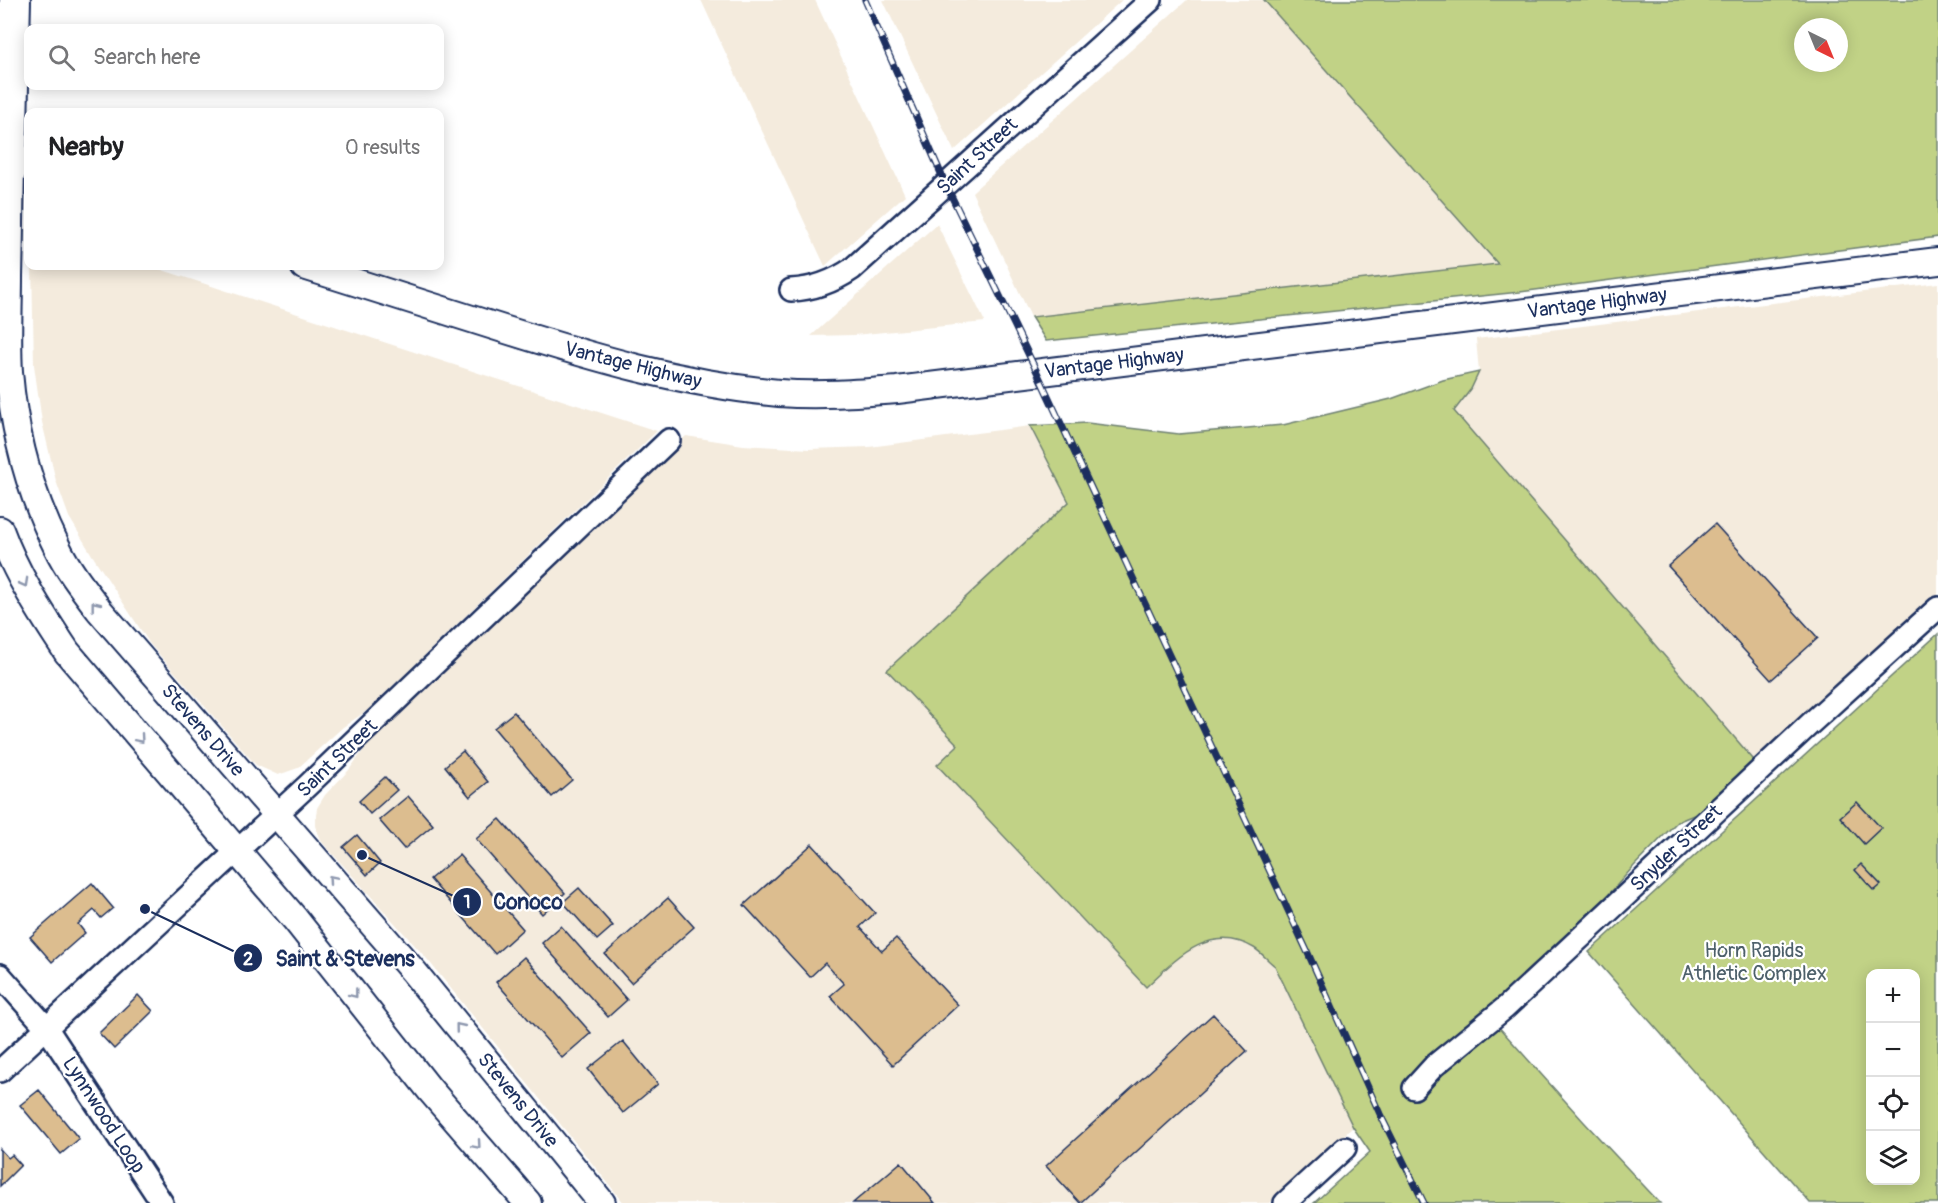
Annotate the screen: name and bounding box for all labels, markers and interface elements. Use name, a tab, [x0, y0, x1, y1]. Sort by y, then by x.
north arrow	[1794, 18, 1848, 72]
search box	[24, 24, 444, 90]
icon: search	[45, 41, 78, 74]
text: Search here	[93, 43, 200, 71]
street label: Saint Street	[931, 111, 1024, 200]
text: Nearby	[48, 131, 124, 163]
text: 0 results	[345, 135, 420, 160]
street label: Vantage Highway	[1526, 282, 1669, 324]
street label: Vantage Highway	[562, 336, 705, 394]
street label: Vantage Highway	[1043, 342, 1186, 384]
one-way arrow	[17, 577, 28, 587]
one-way arrow	[92, 601, 103, 612]
street label: Stevens Drive	[156, 678, 250, 782]
street label: Saint Street	[292, 713, 383, 802]
one-way arrow	[133, 732, 144, 743]
street label: Snyder Street	[1625, 798, 1728, 897]
one-way arrow	[328, 875, 339, 886]
callout: Conoco	[452, 882, 575, 921]
text: Conoco	[493, 889, 563, 916]
text: 1	[463, 891, 471, 914]
park label: Horn Rapids Athletic Complex	[1681, 938, 1827, 986]
callout: Saint & Stevens	[233, 939, 426, 978]
text: Saint & Stevens	[275, 946, 415, 973]
text: 2	[243, 948, 253, 971]
map controls	[1866, 969, 1920, 1185]
button: +	[1866, 969, 1920, 1023]
one-way arrow	[347, 987, 358, 998]
one-way arrow	[456, 1023, 467, 1034]
button: −	[1866, 1023, 1920, 1077]
street label: Stevens Drive	[472, 1047, 564, 1153]
street label: Lynnwood Loop	[57, 1052, 151, 1178]
button: locate	[1866, 1077, 1920, 1131]
button: layers	[1866, 1131, 1920, 1185]
one-way arrow	[470, 1138, 481, 1149]

